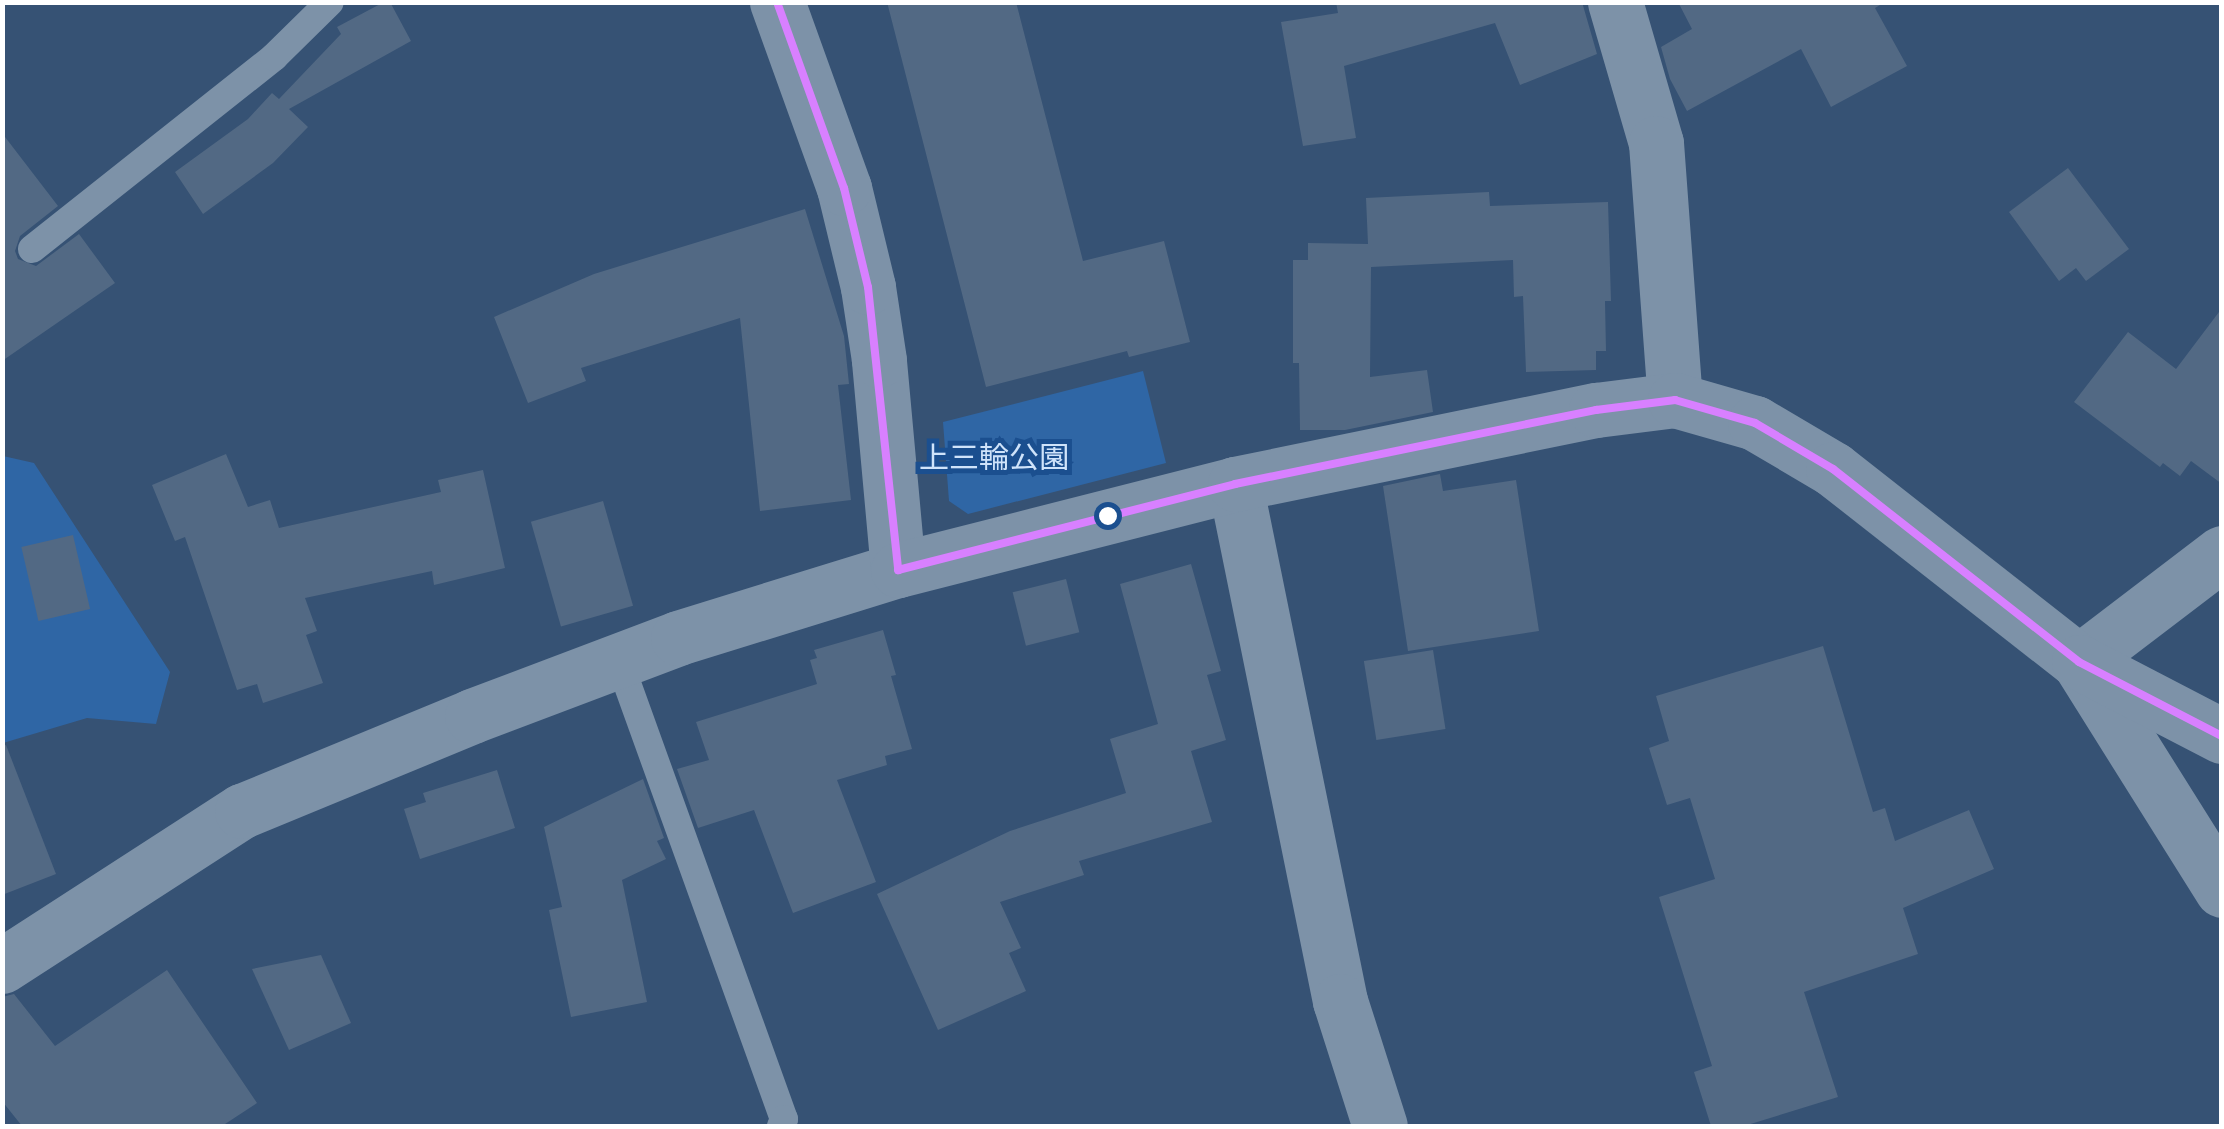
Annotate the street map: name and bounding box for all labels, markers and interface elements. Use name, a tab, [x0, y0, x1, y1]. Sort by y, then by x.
park label: 上三輪公園	[919, 440, 1069, 476]
unlabelled marker	[1098, 506, 1118, 526]

